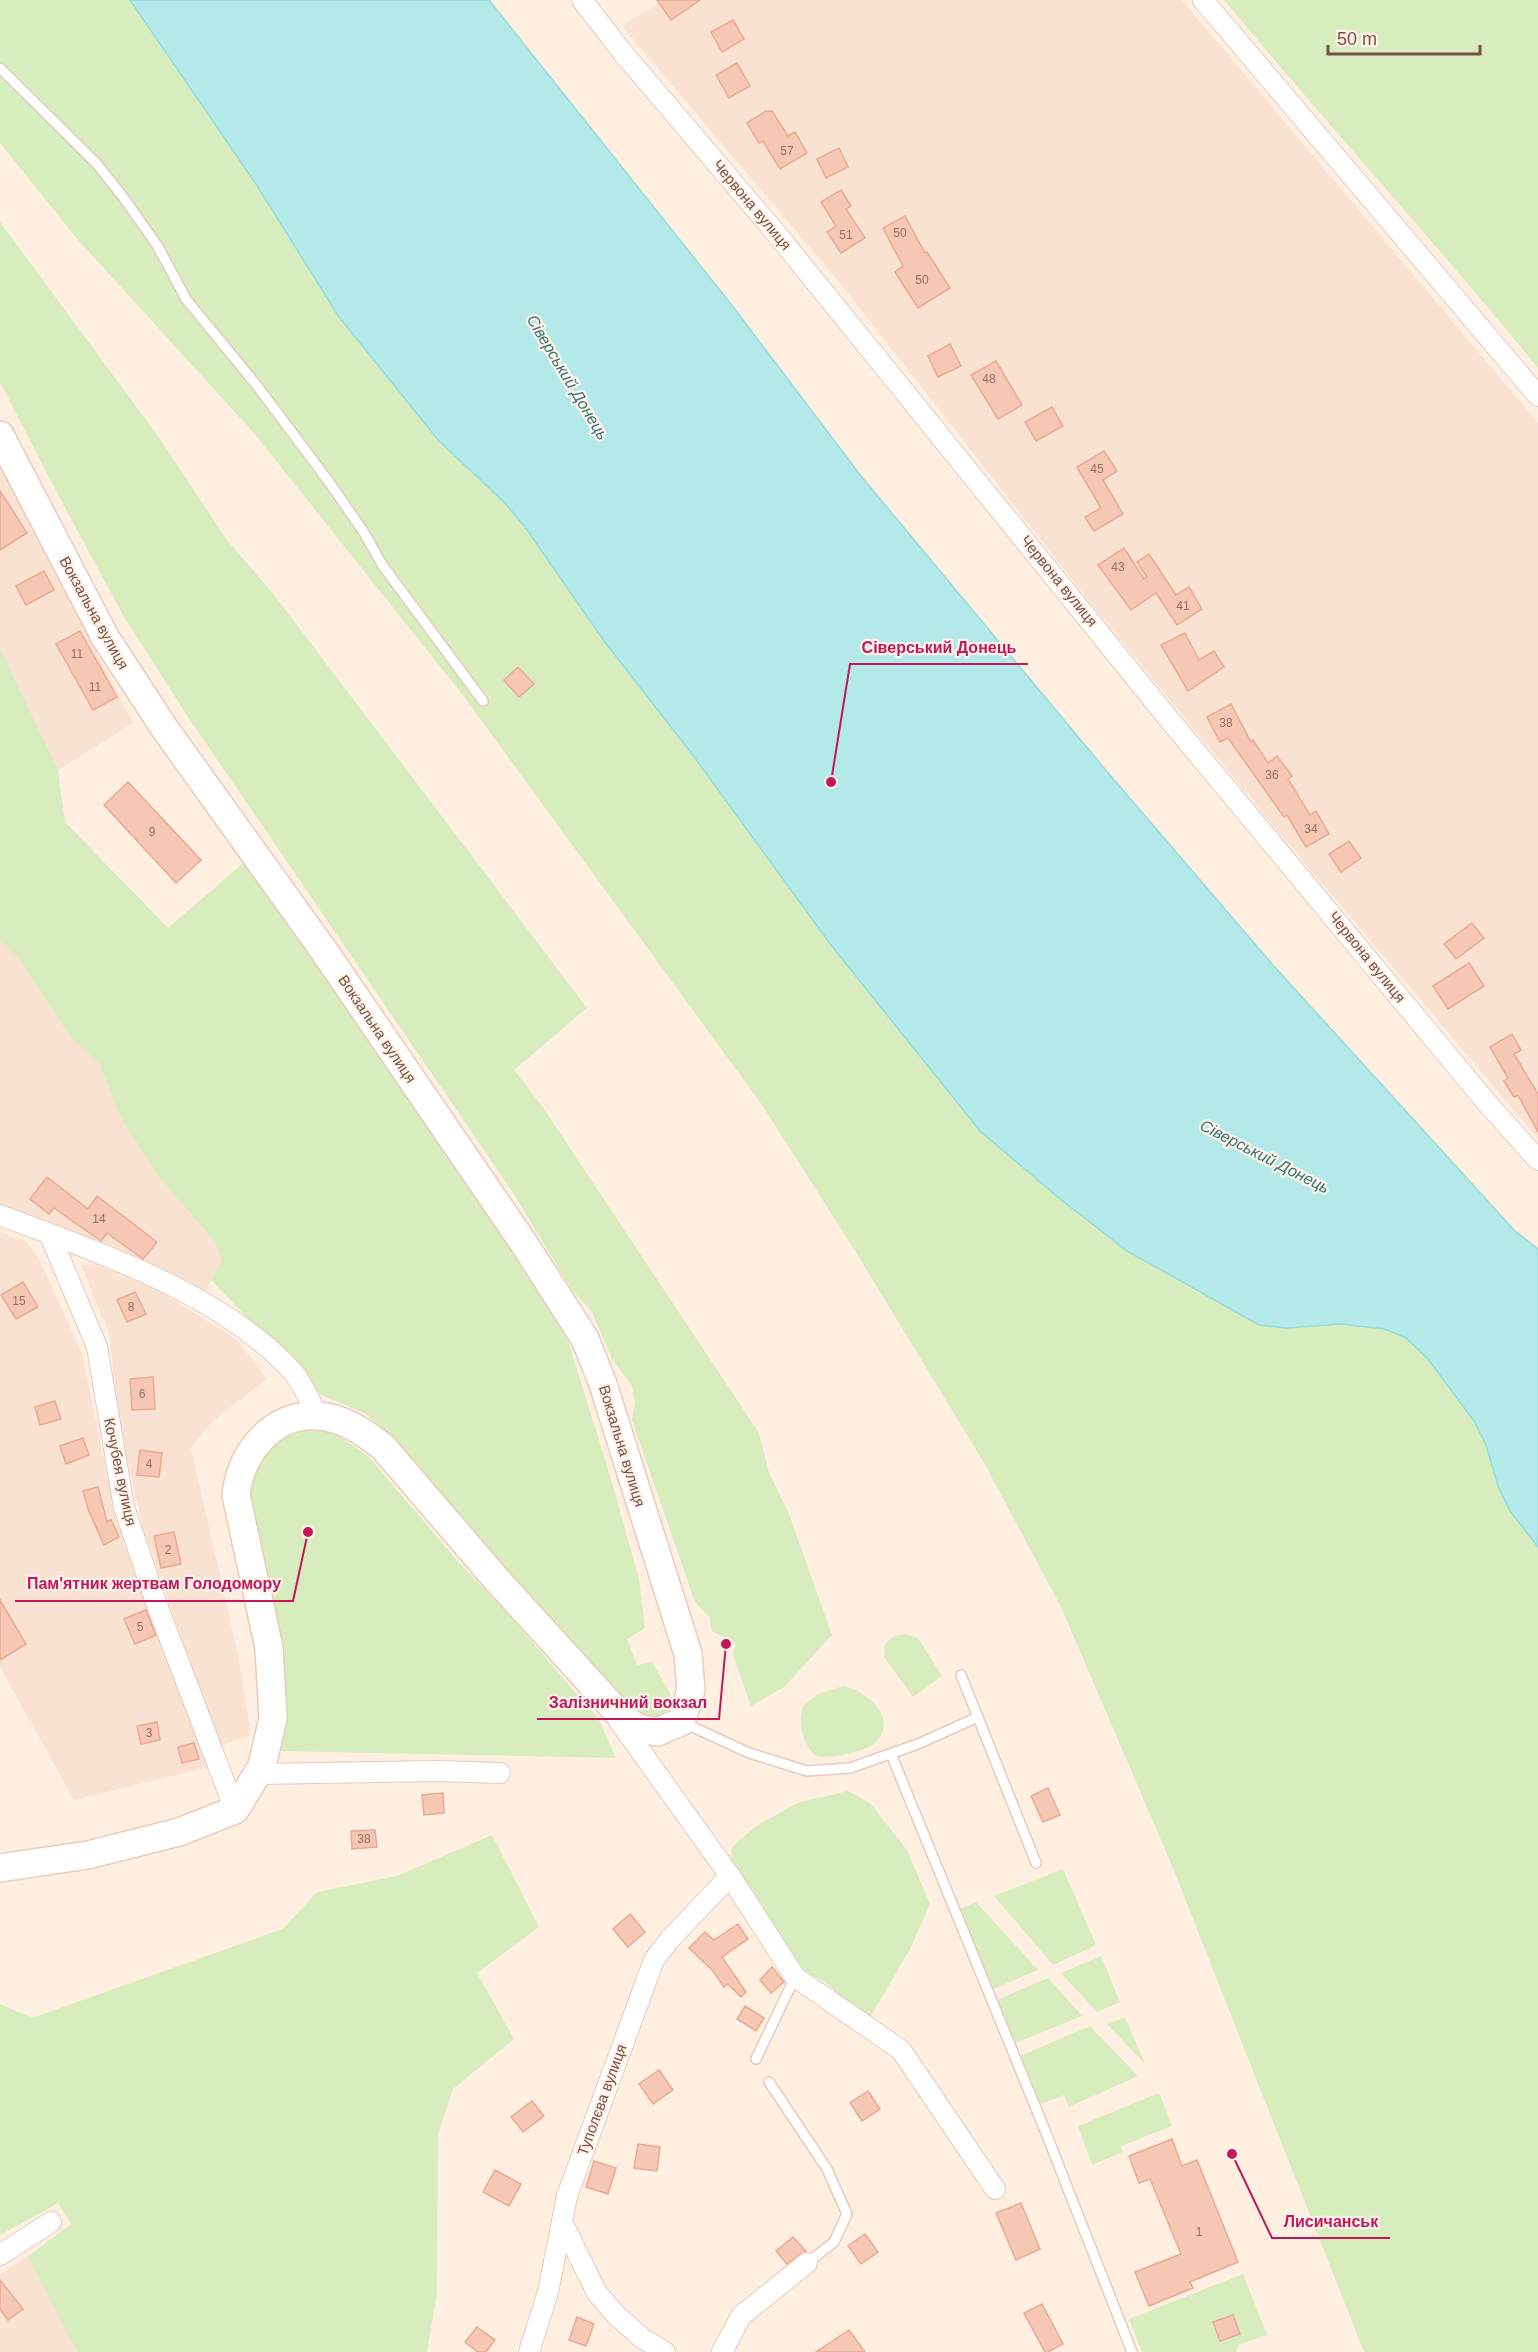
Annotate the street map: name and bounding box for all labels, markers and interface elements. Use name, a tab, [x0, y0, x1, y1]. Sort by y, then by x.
scale bar	[1328, 18, 1480, 56]
text: 50 m	[1337, 29, 1377, 49]
house number: 57	[780, 144, 794, 158]
street label: Червона вулиця	[710, 156, 795, 253]
house number: 50	[893, 226, 907, 240]
house number: 51	[839, 228, 853, 242]
house number: 50	[915, 273, 929, 287]
water label: Сіверський Донець	[524, 312, 612, 443]
house number: 48	[982, 372, 996, 386]
house number: 45	[1090, 462, 1104, 476]
street label: Червона вулиця	[1017, 532, 1101, 630]
street label: Вокзальна вулиця	[56, 553, 132, 672]
house number: 43	[1111, 560, 1125, 574]
house number: 41	[1176, 599, 1190, 613]
callout: Сіверський Донець	[850, 630, 1028, 664]
text: Сіверський Донець	[862, 639, 1017, 656]
house number: 11	[71, 647, 84, 661]
house number: 11	[89, 680, 102, 694]
house number: 38	[1219, 716, 1233, 730]
house number: 36	[1265, 768, 1279, 782]
house number: 34	[1304, 822, 1318, 836]
house number: 9	[149, 825, 156, 839]
street label: Червона вулиця	[1325, 908, 1409, 1006]
street label: Вокзальна вулиця	[335, 972, 420, 1086]
water label: Сіверський Донець	[1197, 1117, 1332, 1196]
house number: 14	[92, 1212, 106, 1226]
house number: 15	[12, 1294, 26, 1308]
house number: 8	[128, 1300, 135, 1314]
street label: Вокзальна вулиця	[596, 1383, 649, 1509]
house number: 6	[139, 1387, 146, 1401]
street label: Кочубея вулиця	[101, 1416, 140, 1527]
house number: 4	[146, 1457, 153, 1471]
house number: 2	[165, 1543, 172, 1557]
callout: Пам'ятник жертвам Голодомору	[15, 1567, 293, 1601]
text: Пам'ятник жертвам Голодомору	[27, 1575, 281, 1592]
house number: 5	[137, 1620, 144, 1634]
callout: Залізничний вокзал	[537, 1685, 719, 1719]
text: Залізничний вокзал	[549, 1694, 707, 1711]
house number: 3	[146, 1726, 153, 1740]
house number: 38	[357, 1832, 371, 1846]
street label: Туполєва вулиця	[573, 2042, 630, 2158]
callout: Лисичанськ	[1272, 2204, 1390, 2238]
text: Лисичанськ	[1284, 2213, 1379, 2230]
house number: 1	[1196, 2225, 1203, 2239]

